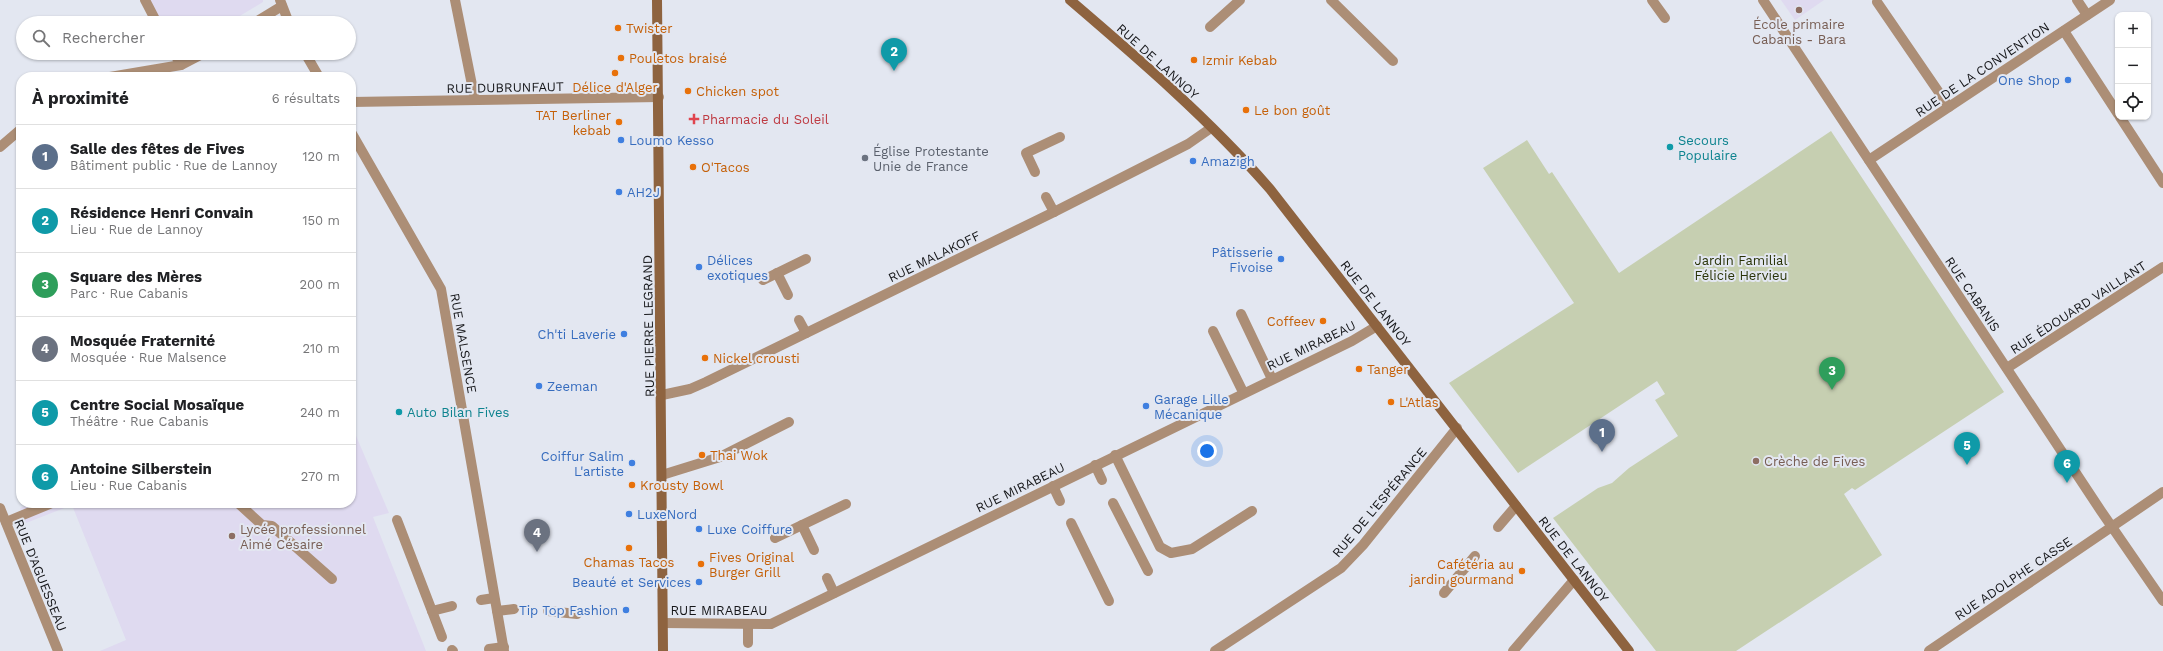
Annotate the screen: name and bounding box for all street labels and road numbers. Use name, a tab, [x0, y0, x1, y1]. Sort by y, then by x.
street label: RUE DE LA CONVENTION	[1912, 19, 2052, 120]
street label: RUE DE LANNOY	[1114, 21, 1202, 102]
street label: RUE DUBRUNFAUT	[446, 79, 564, 96]
street label: RUE MALAKOFF	[886, 228, 983, 285]
street label: RUE CABANIS	[1942, 254, 2003, 334]
street label: RUE PIERRE LEGRAND	[640, 255, 657, 397]
street label: RUE DE LANNOY	[1337, 257, 1414, 350]
street label: RUE ÉDOUARD VAILLANT	[2007, 257, 2149, 357]
street label: RUE MALSENCE	[447, 292, 480, 394]
street label: RUE MIRABEAU	[1264, 317, 1358, 373]
street label: RUE DE L'ESPÉRANCE	[1328, 444, 1430, 560]
street label: RUE MIRABEAU	[973, 459, 1067, 515]
street label: RUE DE LANNOY	[1535, 513, 1612, 606]
street label: RUE D'AGUESSEAU	[11, 517, 70, 633]
street label: RUE ADOLPHE CASSE	[1952, 534, 2075, 623]
street label: RUE MIRABEAU	[670, 603, 768, 618]

